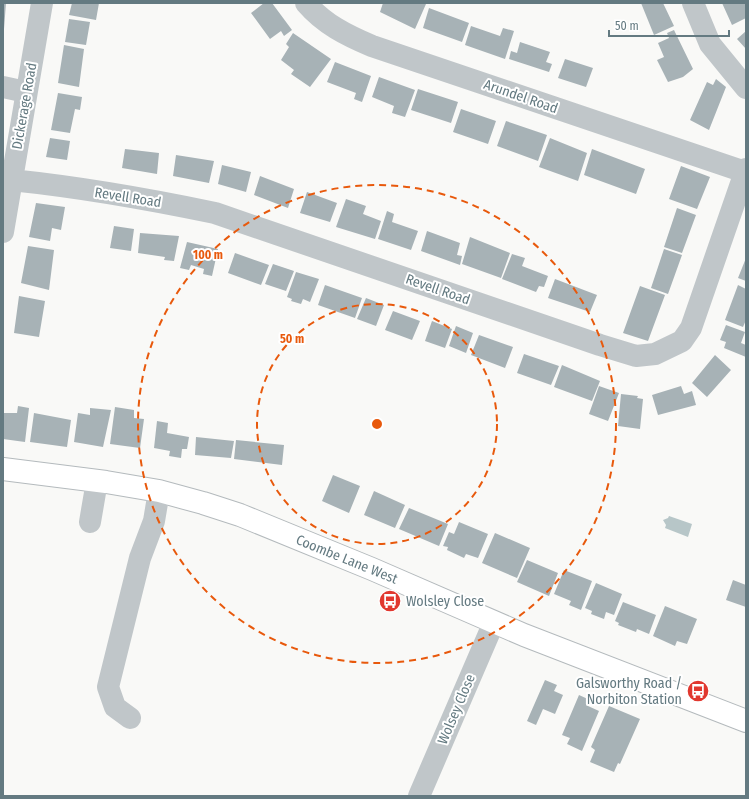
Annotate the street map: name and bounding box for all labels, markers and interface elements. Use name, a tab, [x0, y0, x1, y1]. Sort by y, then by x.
scale bar	[609, 12, 729, 38]
text: 50 m	[615, 19, 639, 33]
street label: Dickerage Road	[9, 61, 40, 151]
street label: Arundel Road	[481, 76, 560, 117]
street label: Revell Road	[93, 184, 162, 211]
text: 100 m	[193, 248, 223, 262]
street label: Revell Road	[403, 271, 472, 308]
text: 50 m	[280, 332, 304, 346]
centre of rings	[370, 417, 384, 431]
street label: Coombe Lane West	[293, 531, 401, 588]
bus stop icon: Wolsley Close	[377, 588, 403, 614]
place label: Wolsley Close	[406, 593, 484, 610]
street label: Wolsey Close	[434, 671, 479, 747]
place label: Galsworthy Road / Norbiton Station	[576, 675, 682, 708]
bus stop icon: Galsworthy Road / Norbiton Station	[685, 678, 711, 704]

